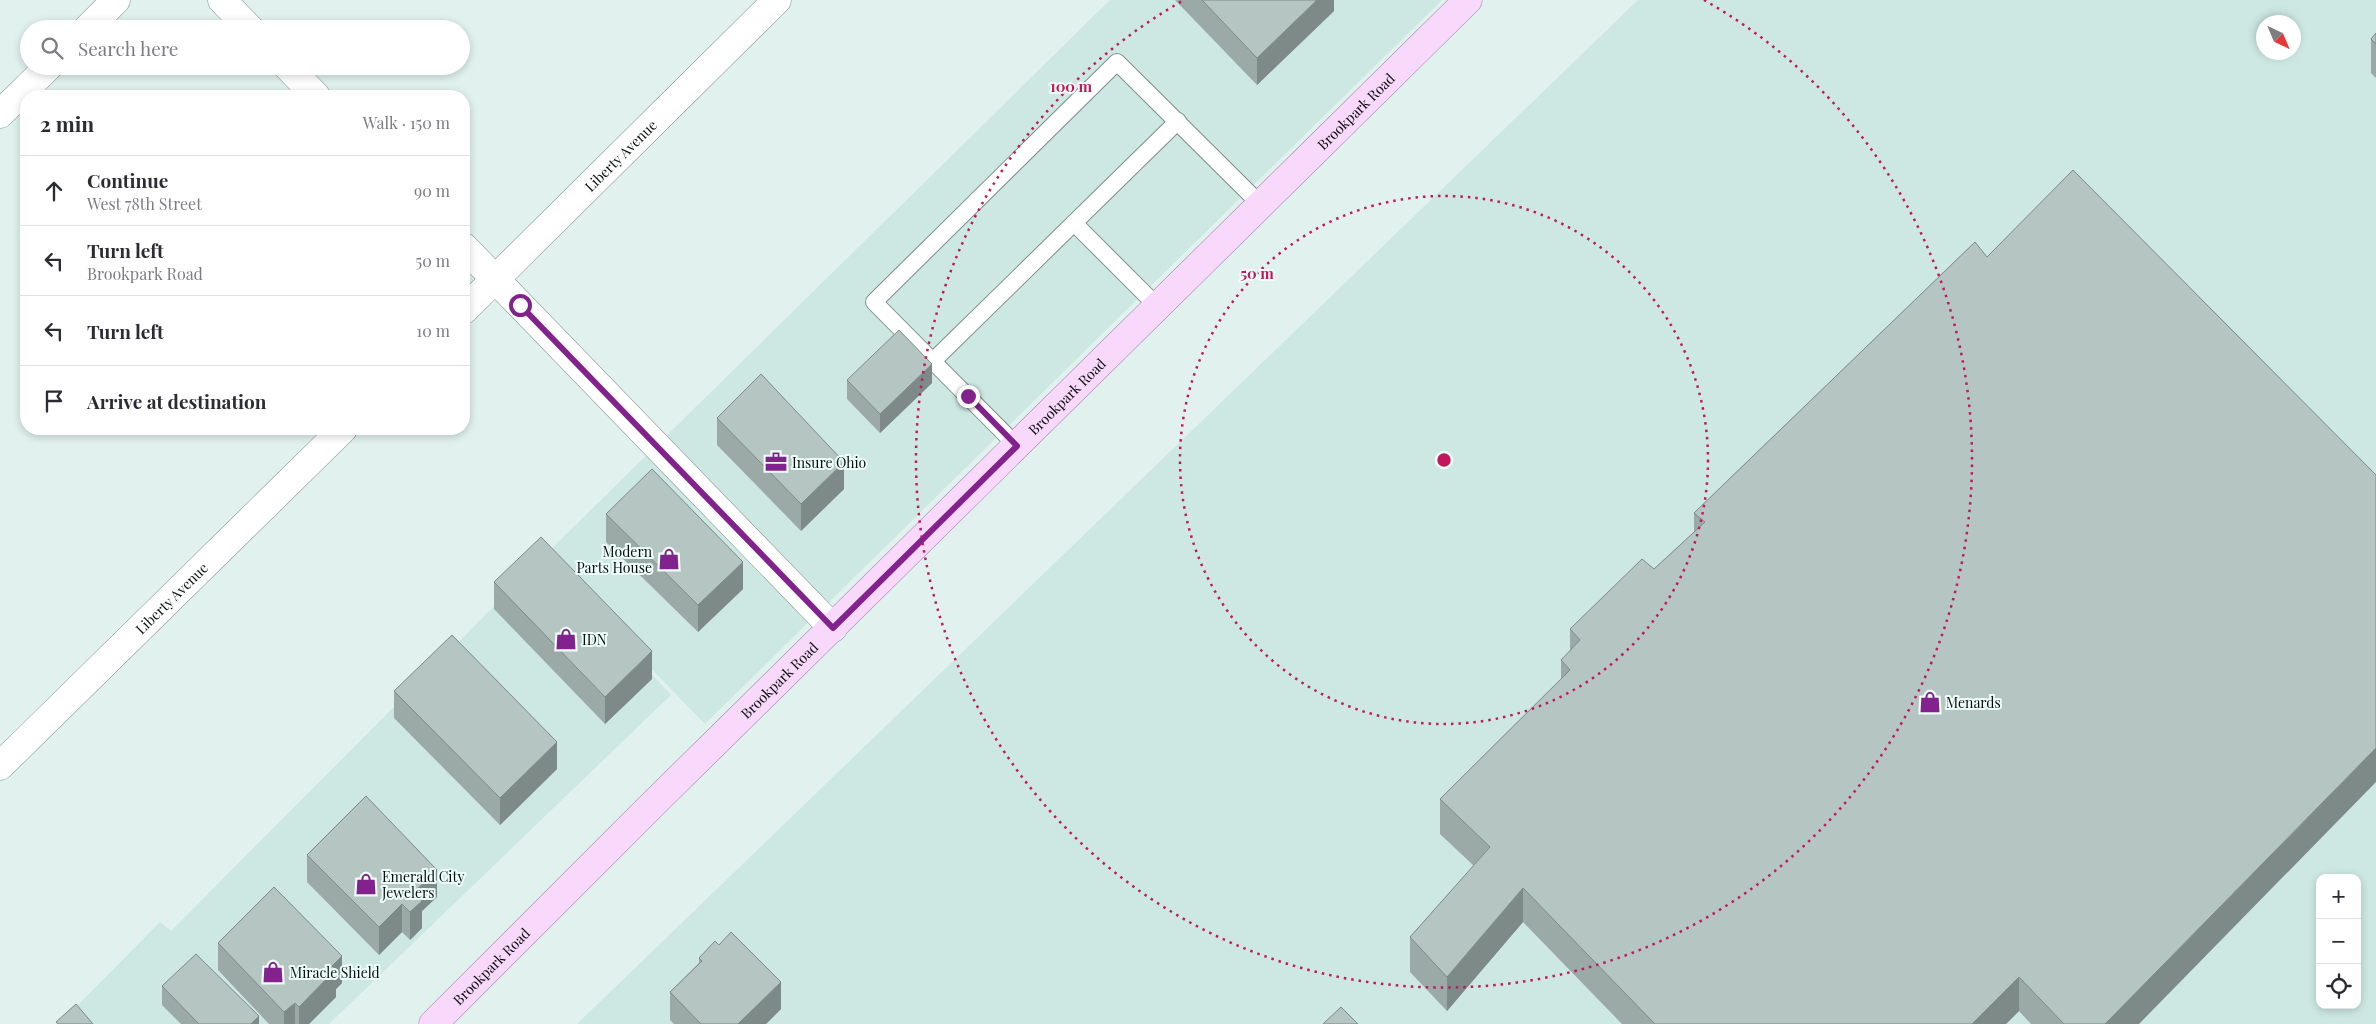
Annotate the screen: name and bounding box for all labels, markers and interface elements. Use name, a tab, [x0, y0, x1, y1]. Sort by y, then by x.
north arrow	[2256, 15, 2301, 60]
search box	[20, 20, 470, 75]
icon: search	[38, 34, 66, 62]
text: Search here	[78, 35, 178, 61]
street label: Brookpark Road	[1313, 69, 1398, 153]
text: 100 m	[1050, 76, 1093, 96]
text: 2 min	[40, 109, 94, 137]
text: Walk · 150 m	[363, 112, 450, 133]
street label: Liberty Avenue	[580, 115, 661, 195]
text: Continue	[87, 167, 168, 193]
icon: ahead	[40, 177, 68, 205]
text: 90 m	[414, 180, 450, 201]
text: West 78th Street	[87, 193, 202, 214]
text: Turn left	[87, 237, 164, 263]
icon: left	[40, 247, 68, 275]
text: 50 m	[416, 250, 450, 271]
text: Brookpark Road	[87, 263, 203, 284]
text: 50 m	[1240, 263, 1274, 283]
route start	[509, 294, 532, 317]
icon: left	[40, 317, 68, 345]
text: Turn left	[87, 318, 164, 344]
text: 10 m	[416, 320, 450, 341]
street label: Brookpark Road	[1024, 354, 1109, 439]
route end	[957, 385, 980, 408]
icon: arrive	[40, 387, 68, 415]
text: Arrive at destination	[87, 388, 267, 414]
office icon: Insure Ohio	[763, 449, 789, 475]
centre of rings	[1435, 451, 1453, 469]
place label: Insure Ohio	[792, 453, 867, 472]
place label: Modern Parts House	[577, 542, 653, 577]
shop icon: Modern Parts House	[656, 546, 682, 572]
street label: Liberty Avenue	[131, 558, 212, 638]
shop icon: IDN	[553, 626, 579, 652]
place label: IDN	[582, 630, 607, 649]
street label: Brookpark Road	[736, 637, 822, 722]
shop icon: Menards	[1917, 689, 1943, 715]
place label: Menards	[1946, 693, 2001, 712]
place label: Emerald City Jewelers	[381, 867, 464, 902]
shop icon: Emerald City Jewelers	[353, 871, 379, 897]
map controls	[2316, 874, 2361, 1009]
button: +	[2316, 874, 2361, 919]
button: −	[2316, 919, 2361, 964]
street label: Brookpark Road	[448, 923, 534, 1009]
shop icon: Miracle Shield	[260, 959, 286, 985]
place label: Miracle Shield	[290, 963, 380, 982]
button: locate	[2316, 964, 2361, 1009]

